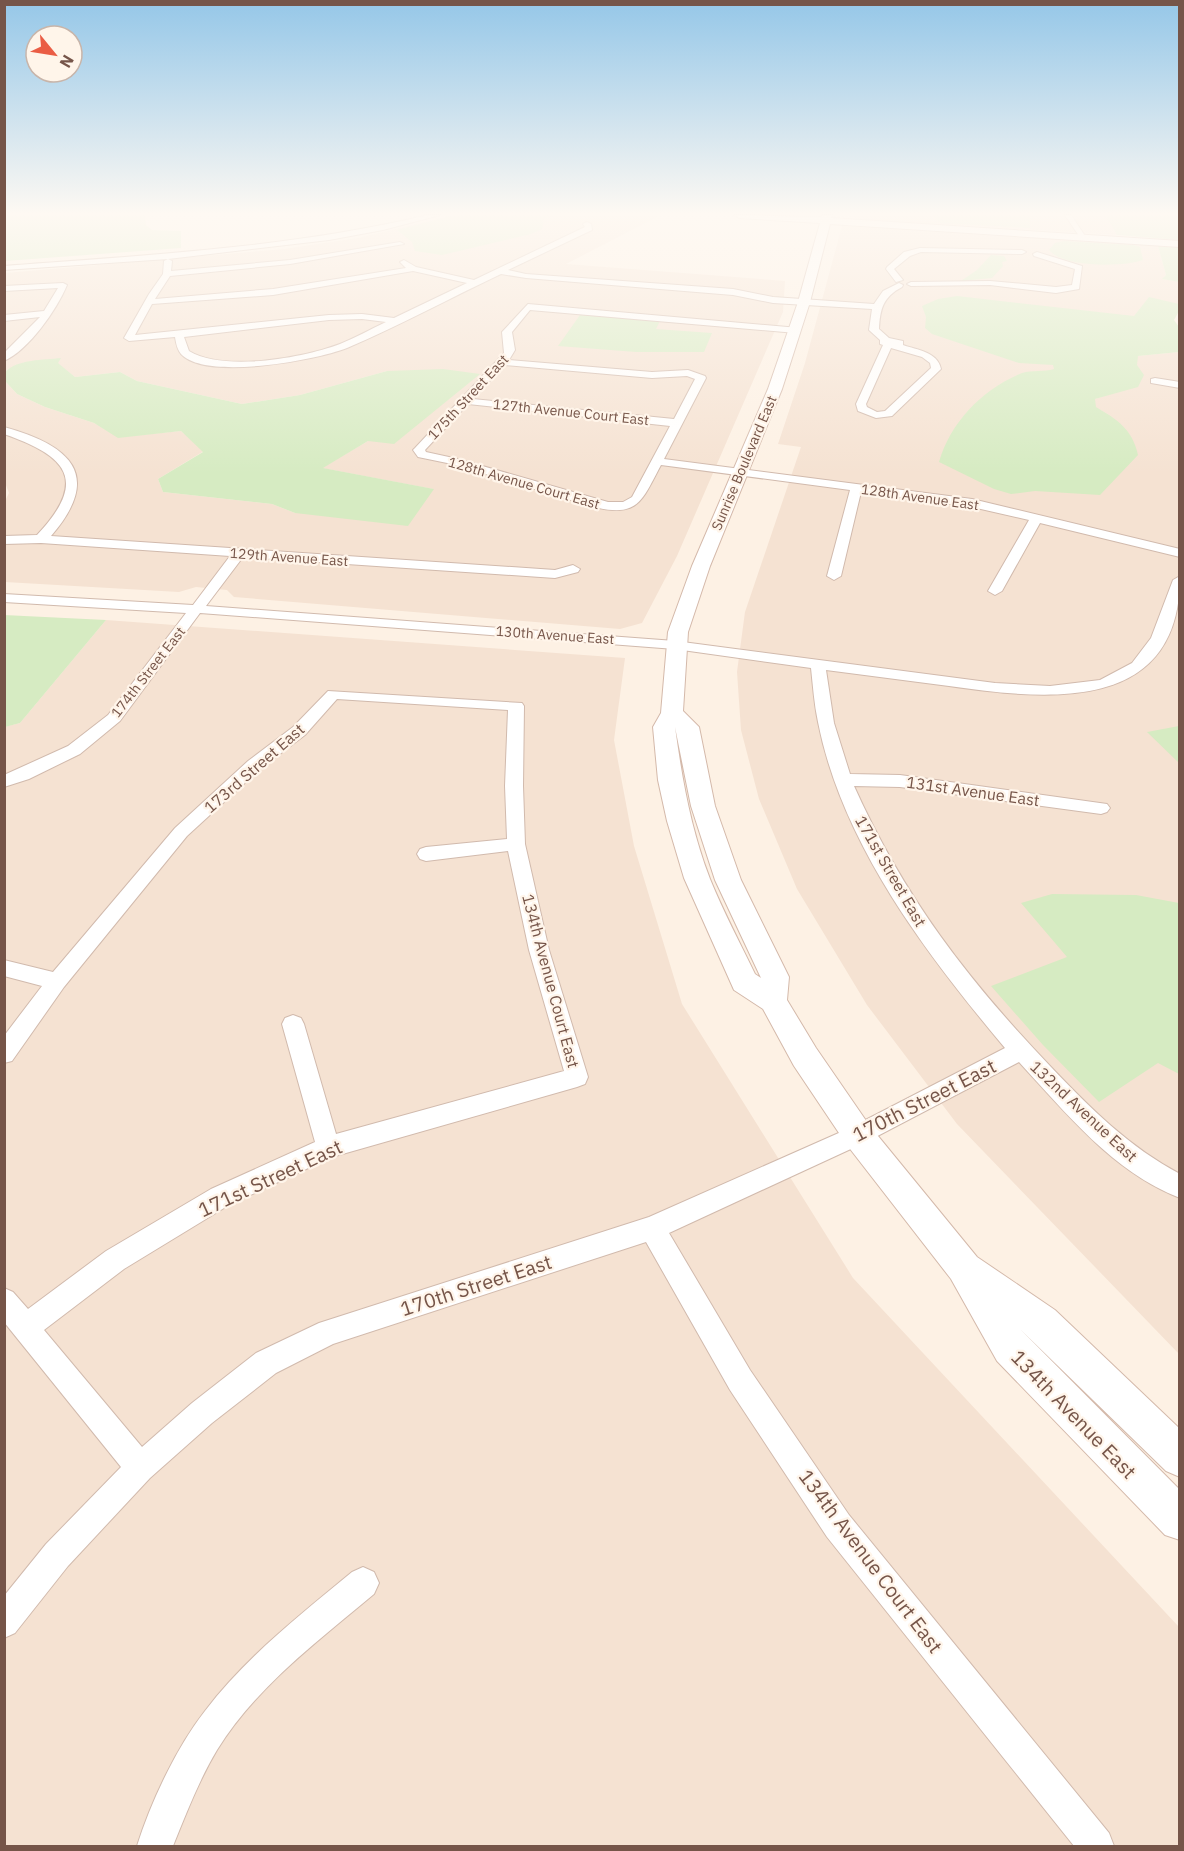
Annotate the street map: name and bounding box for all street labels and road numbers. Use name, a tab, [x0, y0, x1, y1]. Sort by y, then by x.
street label: 175th Street East	[424, 350, 512, 443]
street label: Sunrise Boulevard East	[707, 393, 781, 533]
street label: 127th Avenue Court East	[492, 395, 650, 429]
street label: 128th Avenue Court East	[446, 453, 602, 513]
street label: 128th Avenue East	[860, 480, 980, 514]
street label: 129th Avenue East	[229, 544, 349, 570]
street label: 130th Avenue East	[495, 622, 615, 648]
street label: 174th Street East	[107, 623, 189, 721]
street label: 173rd Street East	[200, 719, 308, 817]
street label: 131st Avenue East	[905, 772, 1041, 810]
street label: 171st Street East	[851, 812, 931, 930]
street label: 134th Avenue Court East	[518, 892, 584, 1070]
street label: 170th Street East	[848, 1052, 1000, 1148]
street label: 132nd Avenue East	[1026, 1056, 1142, 1166]
street label: 171st Street East	[194, 1133, 346, 1223]
street label: 170th Street East	[397, 1248, 555, 1322]
street label: 134th Avenue East	[1005, 1344, 1143, 1484]
street label: 134th Avenue Court East	[793, 1464, 949, 1658]

